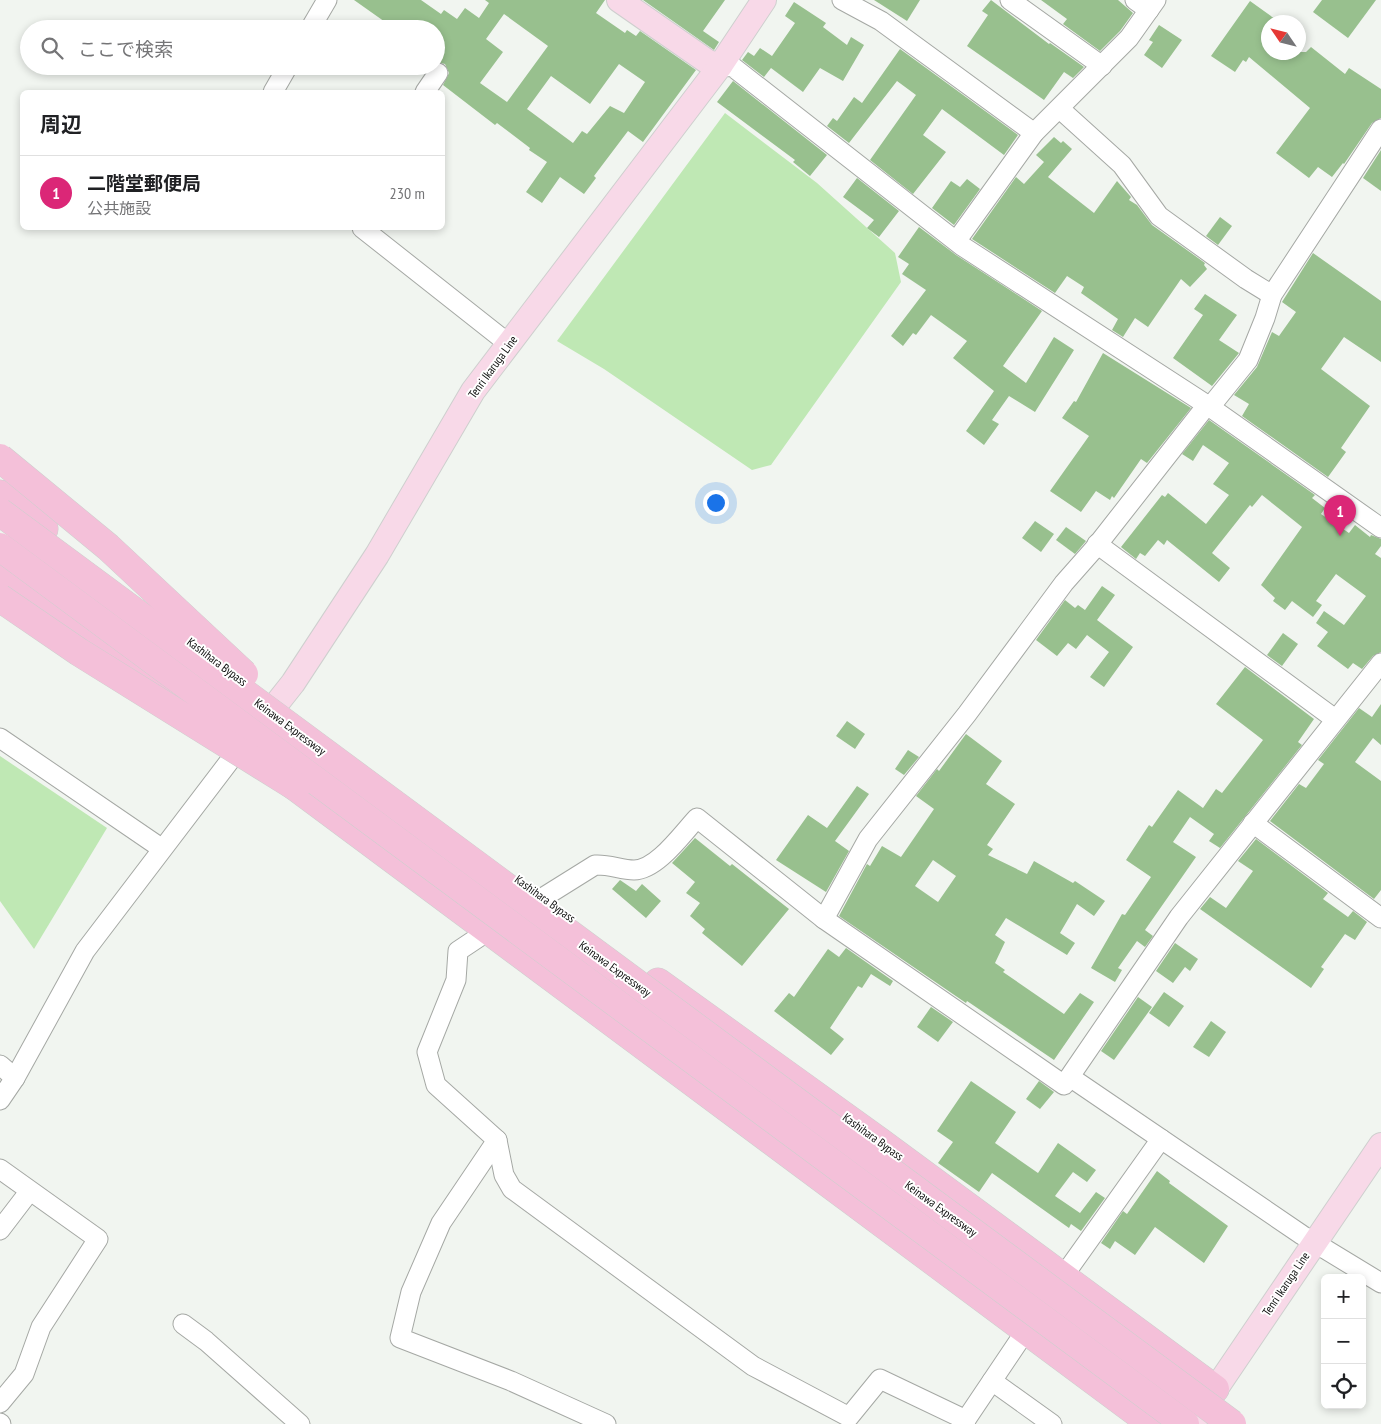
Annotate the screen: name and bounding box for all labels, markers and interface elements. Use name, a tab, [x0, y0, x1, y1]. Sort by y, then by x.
north arrow	[1261, 15, 1306, 60]
search box	[20, 20, 445, 75]
icon: search	[38, 34, 66, 62]
text: ここで検索	[78, 37, 173, 61]
text: 周辺	[40, 111, 82, 138]
text: 二階堂郵便局	[87, 171, 201, 195]
text: 1	[52, 183, 60, 203]
text: 230 m	[390, 183, 425, 203]
text: 公共施設	[87, 198, 151, 218]
street label: Tenri Ikaruga Line	[465, 332, 520, 401]
your location	[703, 490, 729, 516]
pin: 1	[1324, 495, 1356, 536]
street label: Kashihara Bypass	[184, 634, 250, 689]
street label: Keinawa Expressway	[252, 695, 329, 759]
street label: Kashihara Bypass	[512, 872, 579, 926]
street label: Keinawa Expressway	[576, 937, 655, 1000]
street label: Kashihara Bypass	[840, 1110, 907, 1164]
street label: Keinawa Expressway	[902, 1177, 981, 1240]
street label: Tenri Ikaruga Line	[1259, 1249, 1312, 1319]
map controls	[1321, 1274, 1366, 1409]
button: +	[1321, 1274, 1366, 1319]
button: −	[1321, 1319, 1366, 1364]
button: locate	[1321, 1364, 1366, 1409]

